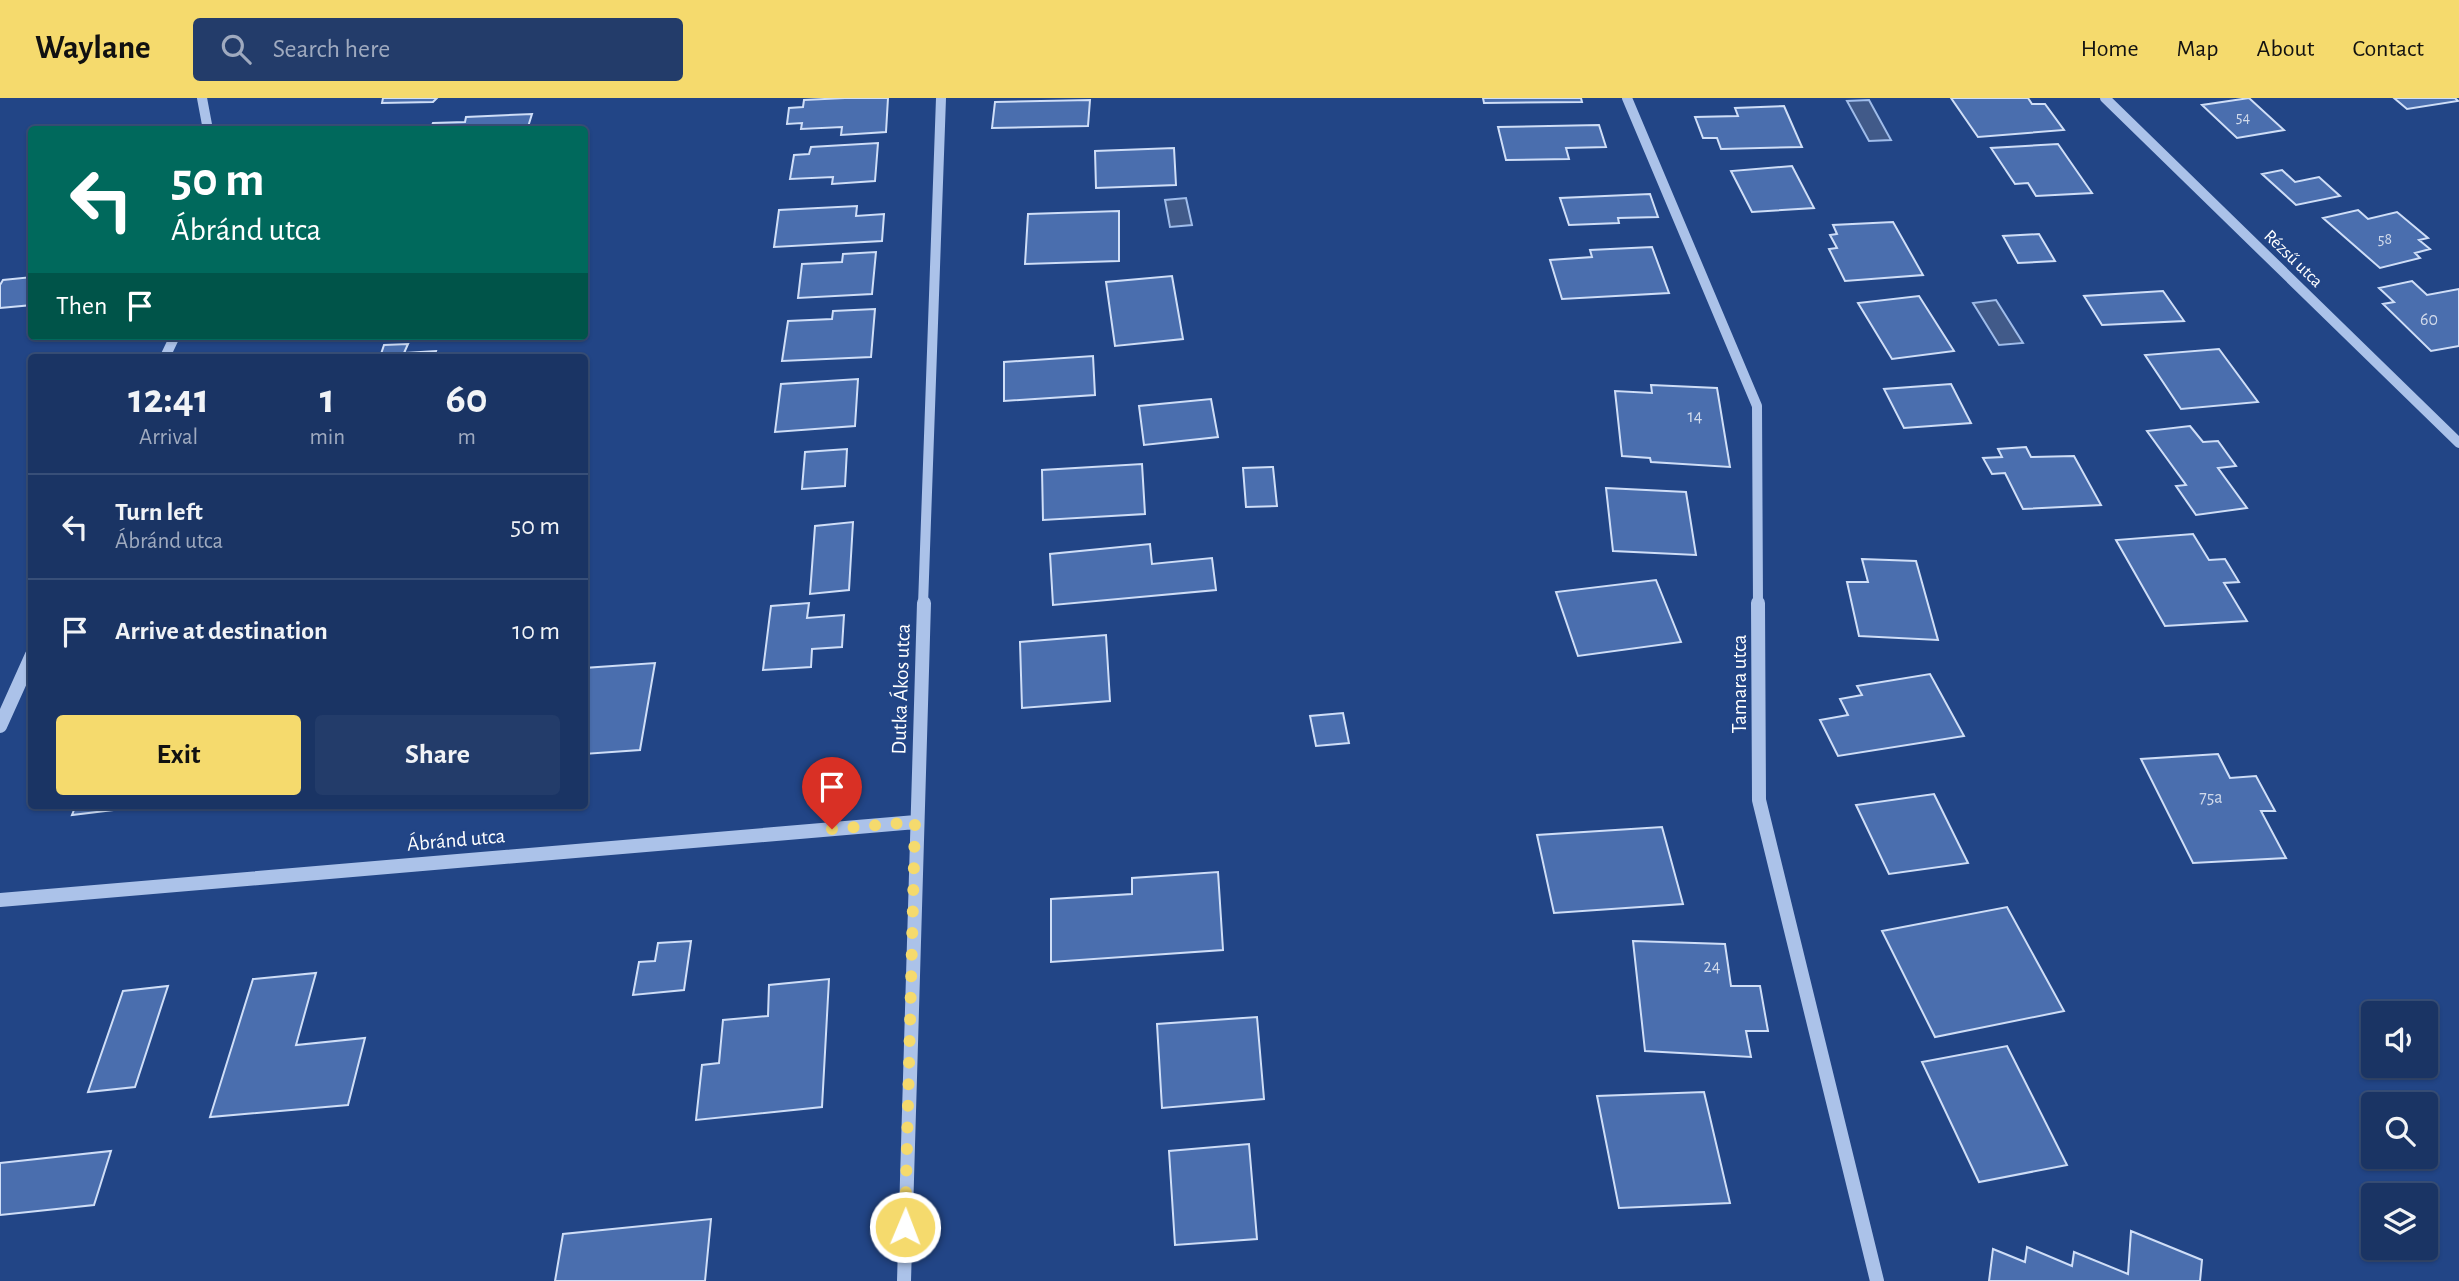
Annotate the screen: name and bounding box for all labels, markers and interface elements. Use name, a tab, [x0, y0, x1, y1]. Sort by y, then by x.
search box	[193, 18, 683, 81]
icon: search	[217, 30, 255, 68]
text: Waylane	[35, 32, 151, 65]
text: Search here	[273, 36, 390, 62]
text: Home	[2081, 37, 2139, 61]
text: Map	[2177, 37, 2219, 61]
text: About	[2257, 37, 2314, 61]
text: Contact	[2352, 37, 2424, 61]
house number: 54	[2236, 109, 2250, 125]
icon: left	[56, 154, 147, 245]
text: 50 m	[171, 156, 265, 205]
text: Ábránd utca	[171, 214, 321, 246]
street label: Rézsű utca	[2260, 227, 2326, 291]
house number: 58	[2378, 231, 2392, 247]
icon: arrive	[121, 287, 159, 325]
text: Then	[56, 293, 107, 319]
house number: 60	[2420, 311, 2438, 329]
text: 12:41	[128, 378, 209, 420]
text: 1	[320, 378, 335, 420]
text: 60	[446, 378, 488, 420]
house number: 14	[1688, 408, 1703, 426]
text: Arrival	[139, 426, 198, 449]
text: min	[309, 426, 345, 449]
text: m	[457, 426, 476, 449]
text: Turn left	[115, 499, 203, 525]
icon: left	[56, 508, 94, 546]
text: 50 m	[510, 513, 560, 539]
text: Ábránd utca	[115, 530, 223, 553]
icon: arrive	[56, 613, 94, 651]
text: Arrive at destination	[115, 618, 328, 644]
text: 10 m	[512, 618, 560, 644]
street label: Dutka Ákos utca	[886, 623, 914, 755]
street label: Tamara utca	[1729, 634, 1750, 734]
button: Exit	[56, 715, 301, 795]
button: Share	[315, 715, 560, 795]
pin	[802, 757, 862, 829]
icon: arrive	[813, 768, 851, 806]
house number: 75a	[2199, 789, 2223, 807]
street label: Ábránd utca	[406, 823, 506, 855]
house number: 24	[1704, 958, 1721, 976]
map controls	[2361, 1001, 2438, 1260]
button: sound	[2361, 1001, 2438, 1078]
button: search	[2361, 1092, 2438, 1169]
button: layers	[2361, 1183, 2438, 1260]
position arrow	[868, 1190, 942, 1264]

